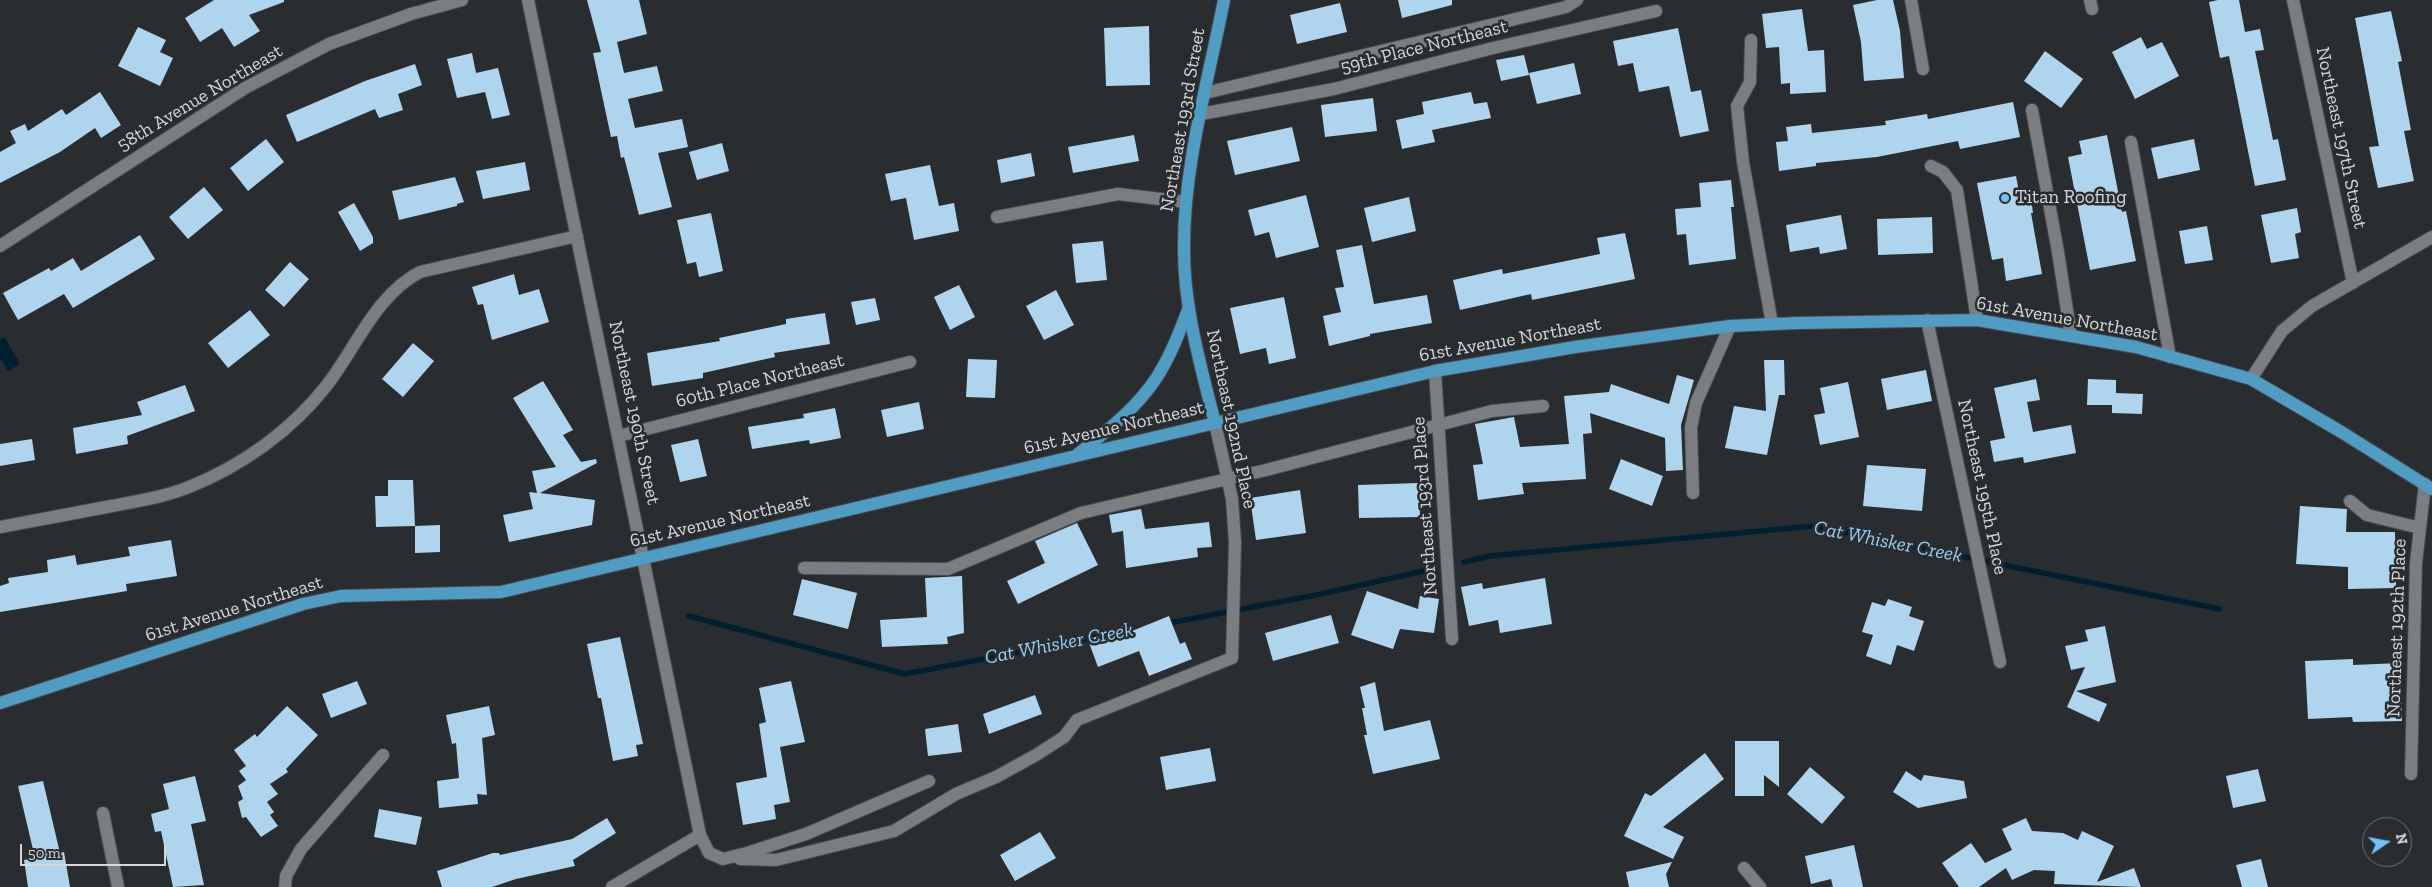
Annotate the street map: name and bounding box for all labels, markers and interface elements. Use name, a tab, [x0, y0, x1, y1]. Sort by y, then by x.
street label: 59th Place Northeast	[1338, 15, 1510, 79]
street label: Northeast 193rd Street	[1156, 26, 1210, 214]
street label: 58th Avenue Northeast	[113, 40, 287, 156]
street label: Northeast 197th Street	[2311, 45, 2371, 231]
place label: Titan Roofing	[2015, 187, 2127, 209]
marker: Titan Roofing	[1999, 192, 2011, 204]
street label: 61st Avenue Northeast	[1974, 292, 2160, 346]
street label: 61st Avenue Northeast	[1417, 313, 1603, 367]
street label: Northeast 190th Street	[603, 319, 665, 507]
street label: Northeast 192nd Place	[1201, 327, 1261, 511]
street label: 60th Place Northeast	[673, 349, 847, 413]
street label: 61st Avenue Northeast	[1022, 396, 1206, 460]
street label: Northeast 195th Place	[1952, 397, 2012, 577]
street label: Northeast 193rd Place	[1407, 416, 1443, 596]
street label: 61st Avenue Northeast	[628, 489, 812, 553]
water label: Cat Whisker Creek	[1812, 516, 1964, 568]
street label: Northeast 192th Place	[2382, 538, 2412, 718]
street label: 61st Avenue Northeast	[143, 571, 325, 647]
water label: Cat Whisker Creek	[983, 618, 1135, 670]
north arrow	[2362, 817, 2412, 867]
text: N	[2392, 832, 2411, 846]
scale bar	[22, 834, 169, 866]
text: 50 m	[28, 844, 61, 862]

